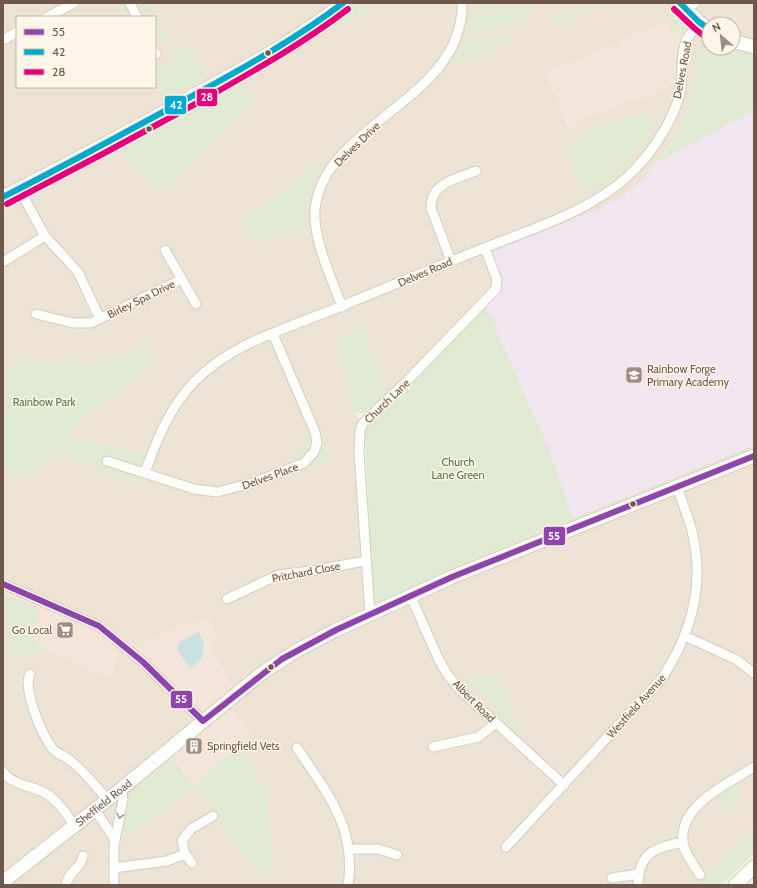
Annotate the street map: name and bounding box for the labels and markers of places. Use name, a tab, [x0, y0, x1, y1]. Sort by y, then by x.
unlabelled marker	[263, 48, 273, 58]
unlabelled marker	[144, 124, 154, 134]
place label: Rainbow Forge Primary Academy	[647, 362, 730, 389]
school or university icon: Rainbow Forge Primary Academy	[624, 365, 644, 385]
unlabelled marker	[628, 499, 638, 509]
supermarket icon: Go Local	[55, 620, 75, 640]
place label: Go Local	[12, 623, 52, 637]
unlabelled marker	[266, 662, 276, 672]
building icon: Springfield Vets	[184, 736, 204, 756]
place label: Springfield Vets	[207, 739, 280, 753]

